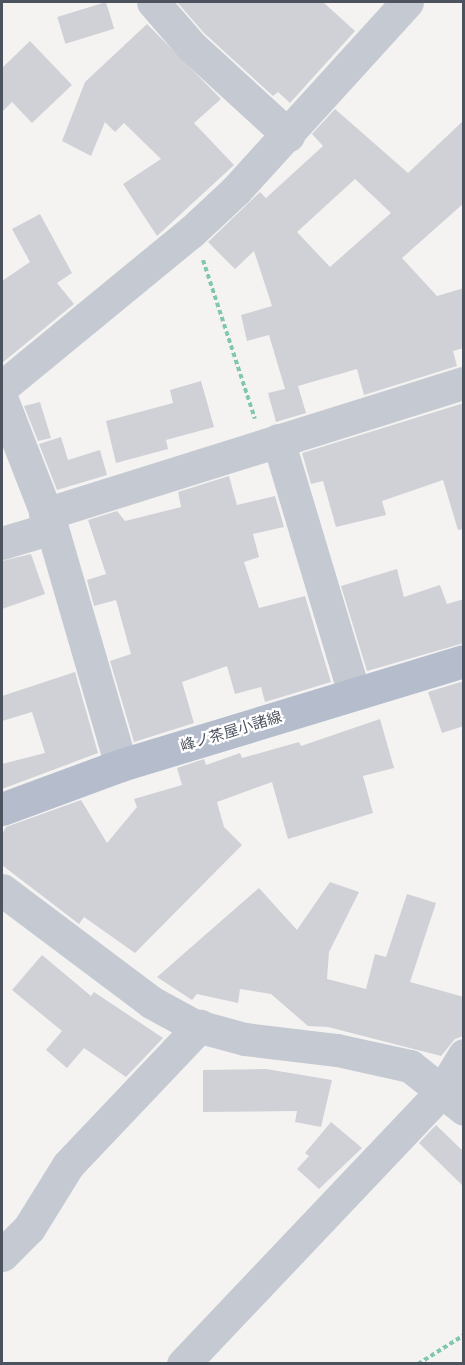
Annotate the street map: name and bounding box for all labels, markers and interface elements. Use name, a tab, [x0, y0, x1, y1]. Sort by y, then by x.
street label: 峰ノ茶屋小諸線	[178, 707, 284, 755]

